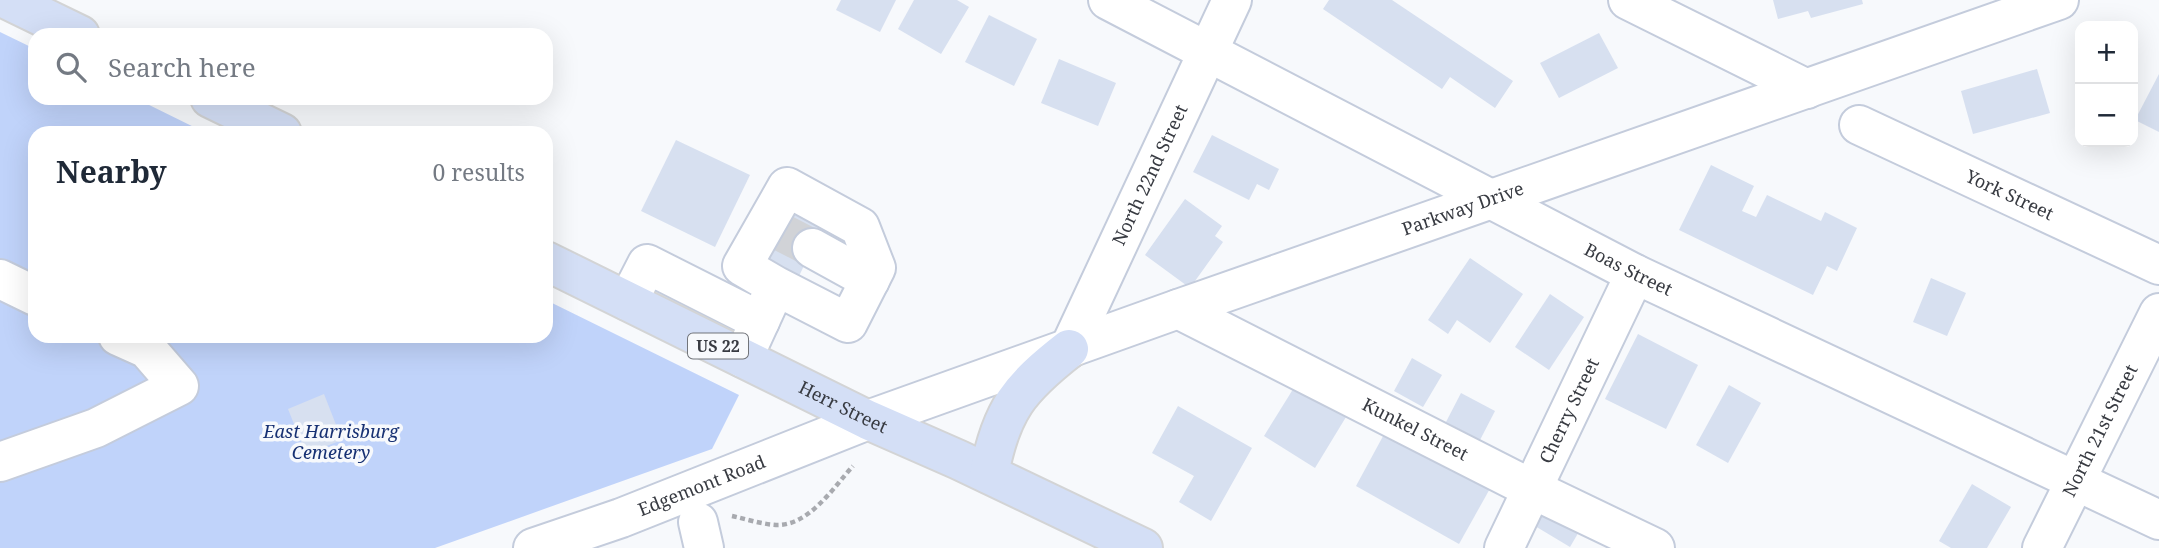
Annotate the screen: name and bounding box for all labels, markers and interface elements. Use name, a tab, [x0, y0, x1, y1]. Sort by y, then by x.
map controls	[2075, 21, 2138, 147]
button: +	[2075, 21, 2138, 84]
search box	[28, 28, 553, 105]
icon: search	[52, 48, 90, 86]
text: Search here	[108, 49, 256, 85]
button: −	[2075, 84, 2138, 147]
street label: North 22nd Street	[1106, 100, 1193, 249]
text: Nearby	[56, 151, 167, 192]
text: 0 results	[432, 156, 525, 188]
street label: York Street	[1961, 163, 2058, 225]
street label: Parkway Drive	[1398, 176, 1527, 241]
street label: Boas Street	[1581, 237, 1676, 301]
road number: US 22	[688, 334, 748, 358]
street label: Cherry Street	[1533, 354, 1604, 467]
street label: North 21st Street	[2057, 360, 2142, 500]
street label: Herr Street	[795, 375, 891, 438]
street label: Kunkel Street	[1359, 392, 1473, 466]
park label: East Harrisburg Cemetery	[262, 419, 400, 464]
street label: Edgemont Road	[634, 449, 769, 521]

